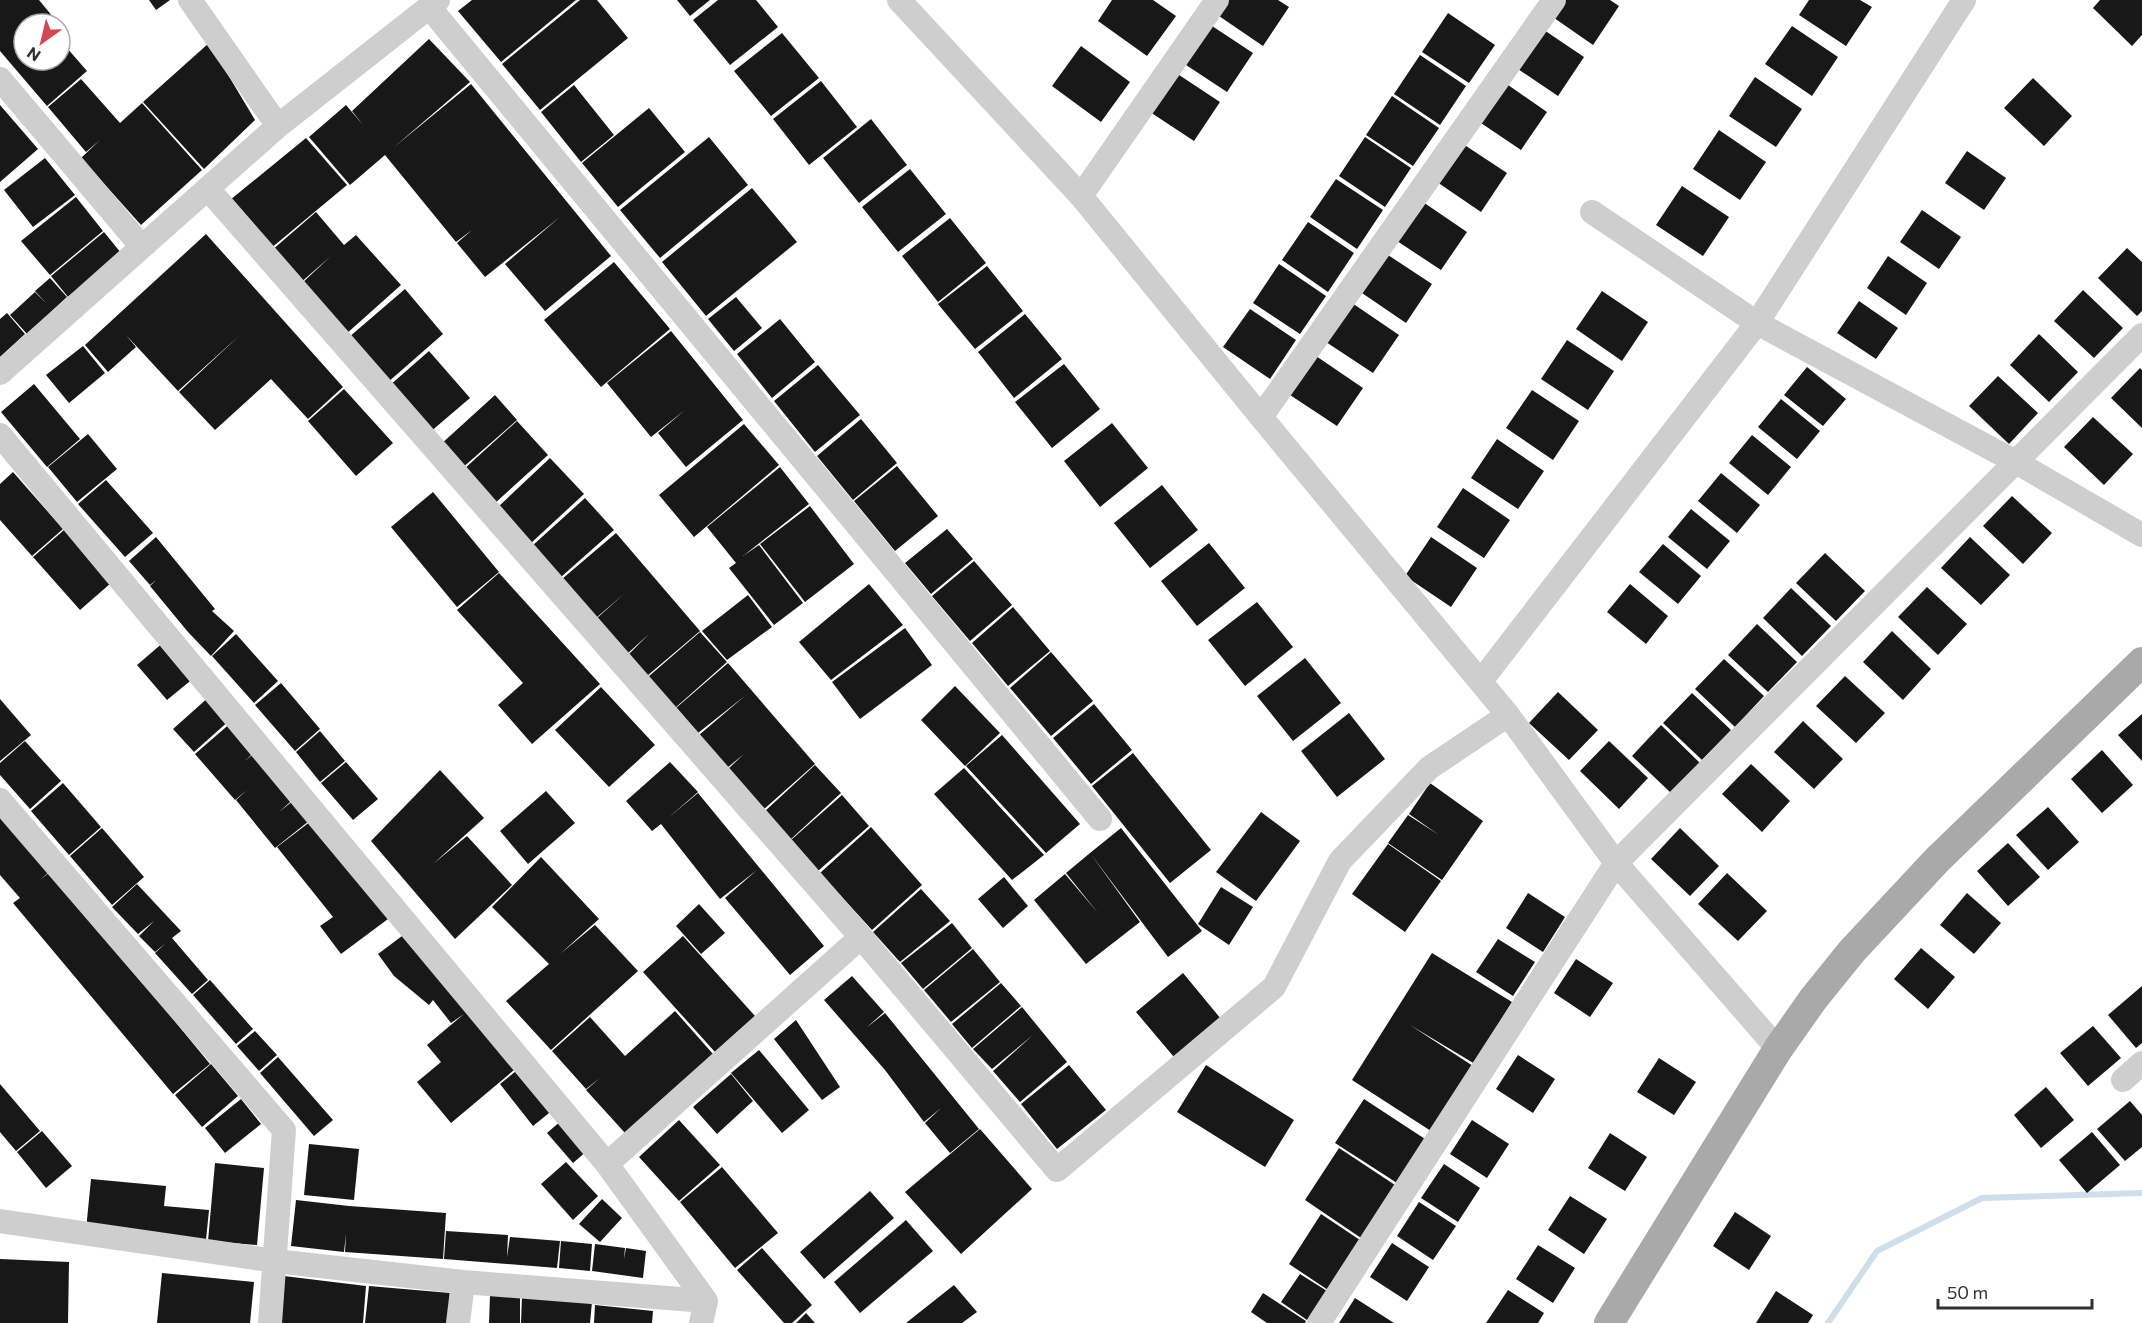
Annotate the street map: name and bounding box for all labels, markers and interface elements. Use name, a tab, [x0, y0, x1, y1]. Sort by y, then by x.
north arrow	[12, 12, 72, 72]
text: N	[23, 44, 44, 66]
scale bar	[1938, 1272, 2092, 1310]
text: 50 m	[1947, 1281, 1988, 1303]

